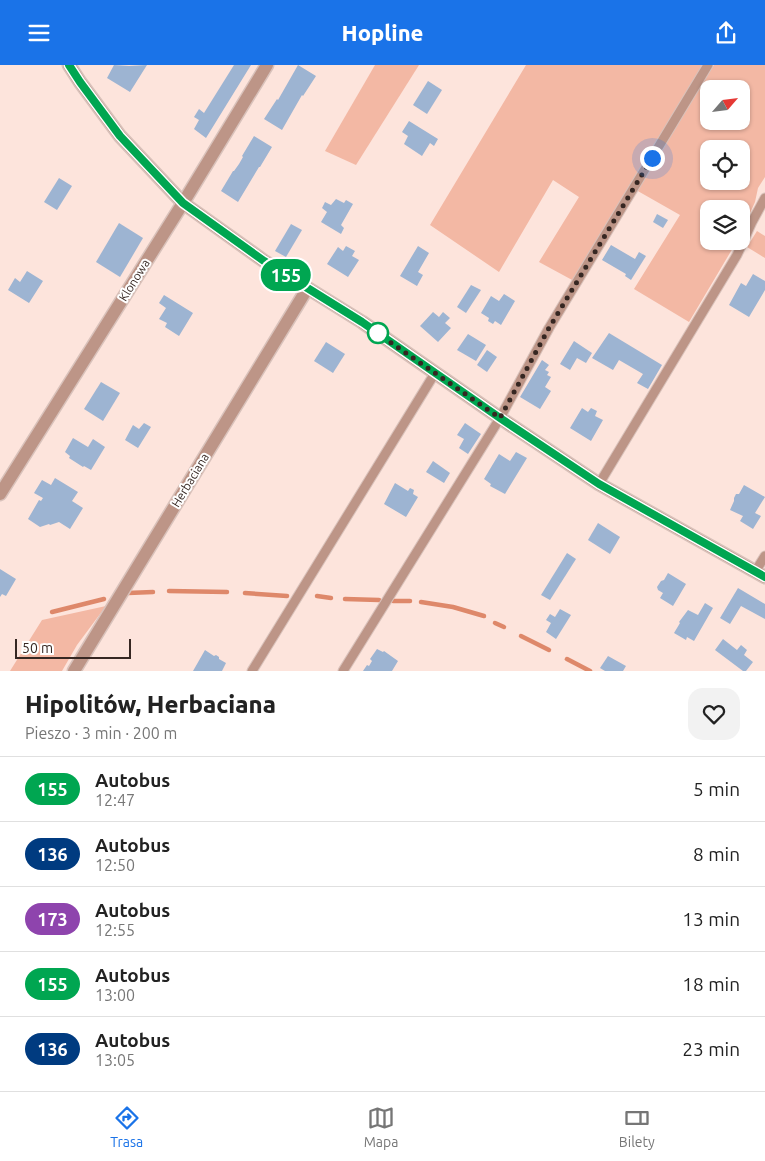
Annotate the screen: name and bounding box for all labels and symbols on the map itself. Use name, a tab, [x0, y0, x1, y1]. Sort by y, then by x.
north arrow	[700, 80, 750, 130]
your location	[640, 146, 665, 171]
street label: Klonowa	[116, 257, 152, 303]
line badge: 155	[257, 259, 315, 291]
unlabelled marker	[367, 322, 389, 344]
street label: Herbaciana	[169, 451, 211, 509]
scale bar	[15, 636, 131, 659]

